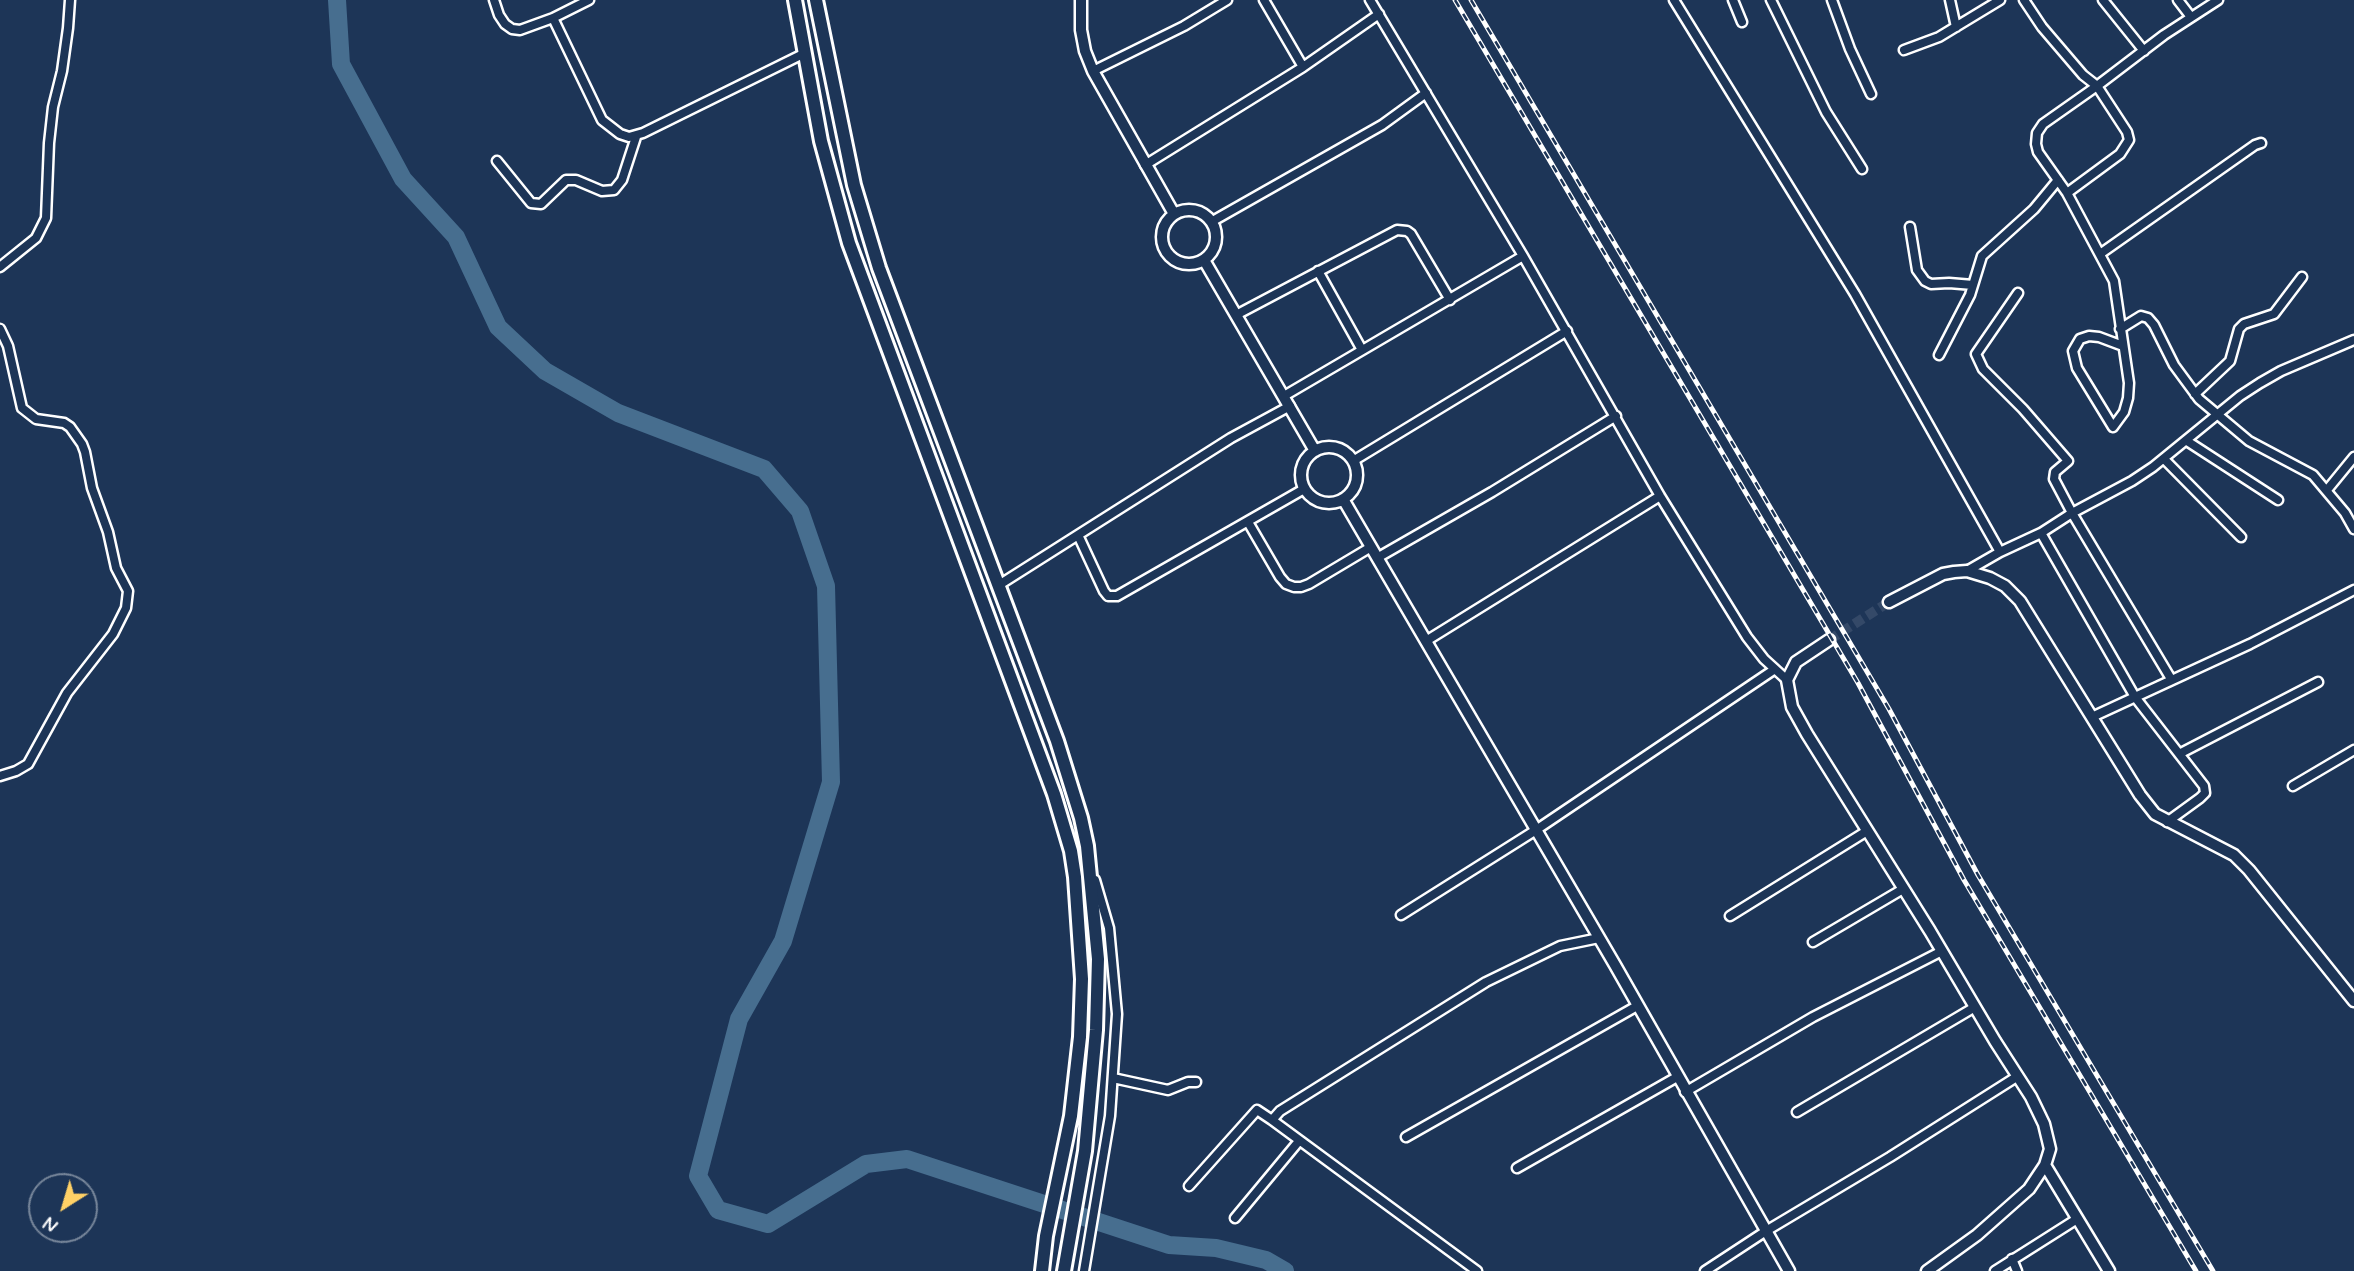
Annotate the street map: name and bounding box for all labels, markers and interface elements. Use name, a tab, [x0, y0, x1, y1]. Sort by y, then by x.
north arrow	[28, 1173, 98, 1243]
text: N	[39, 1210, 64, 1237]

